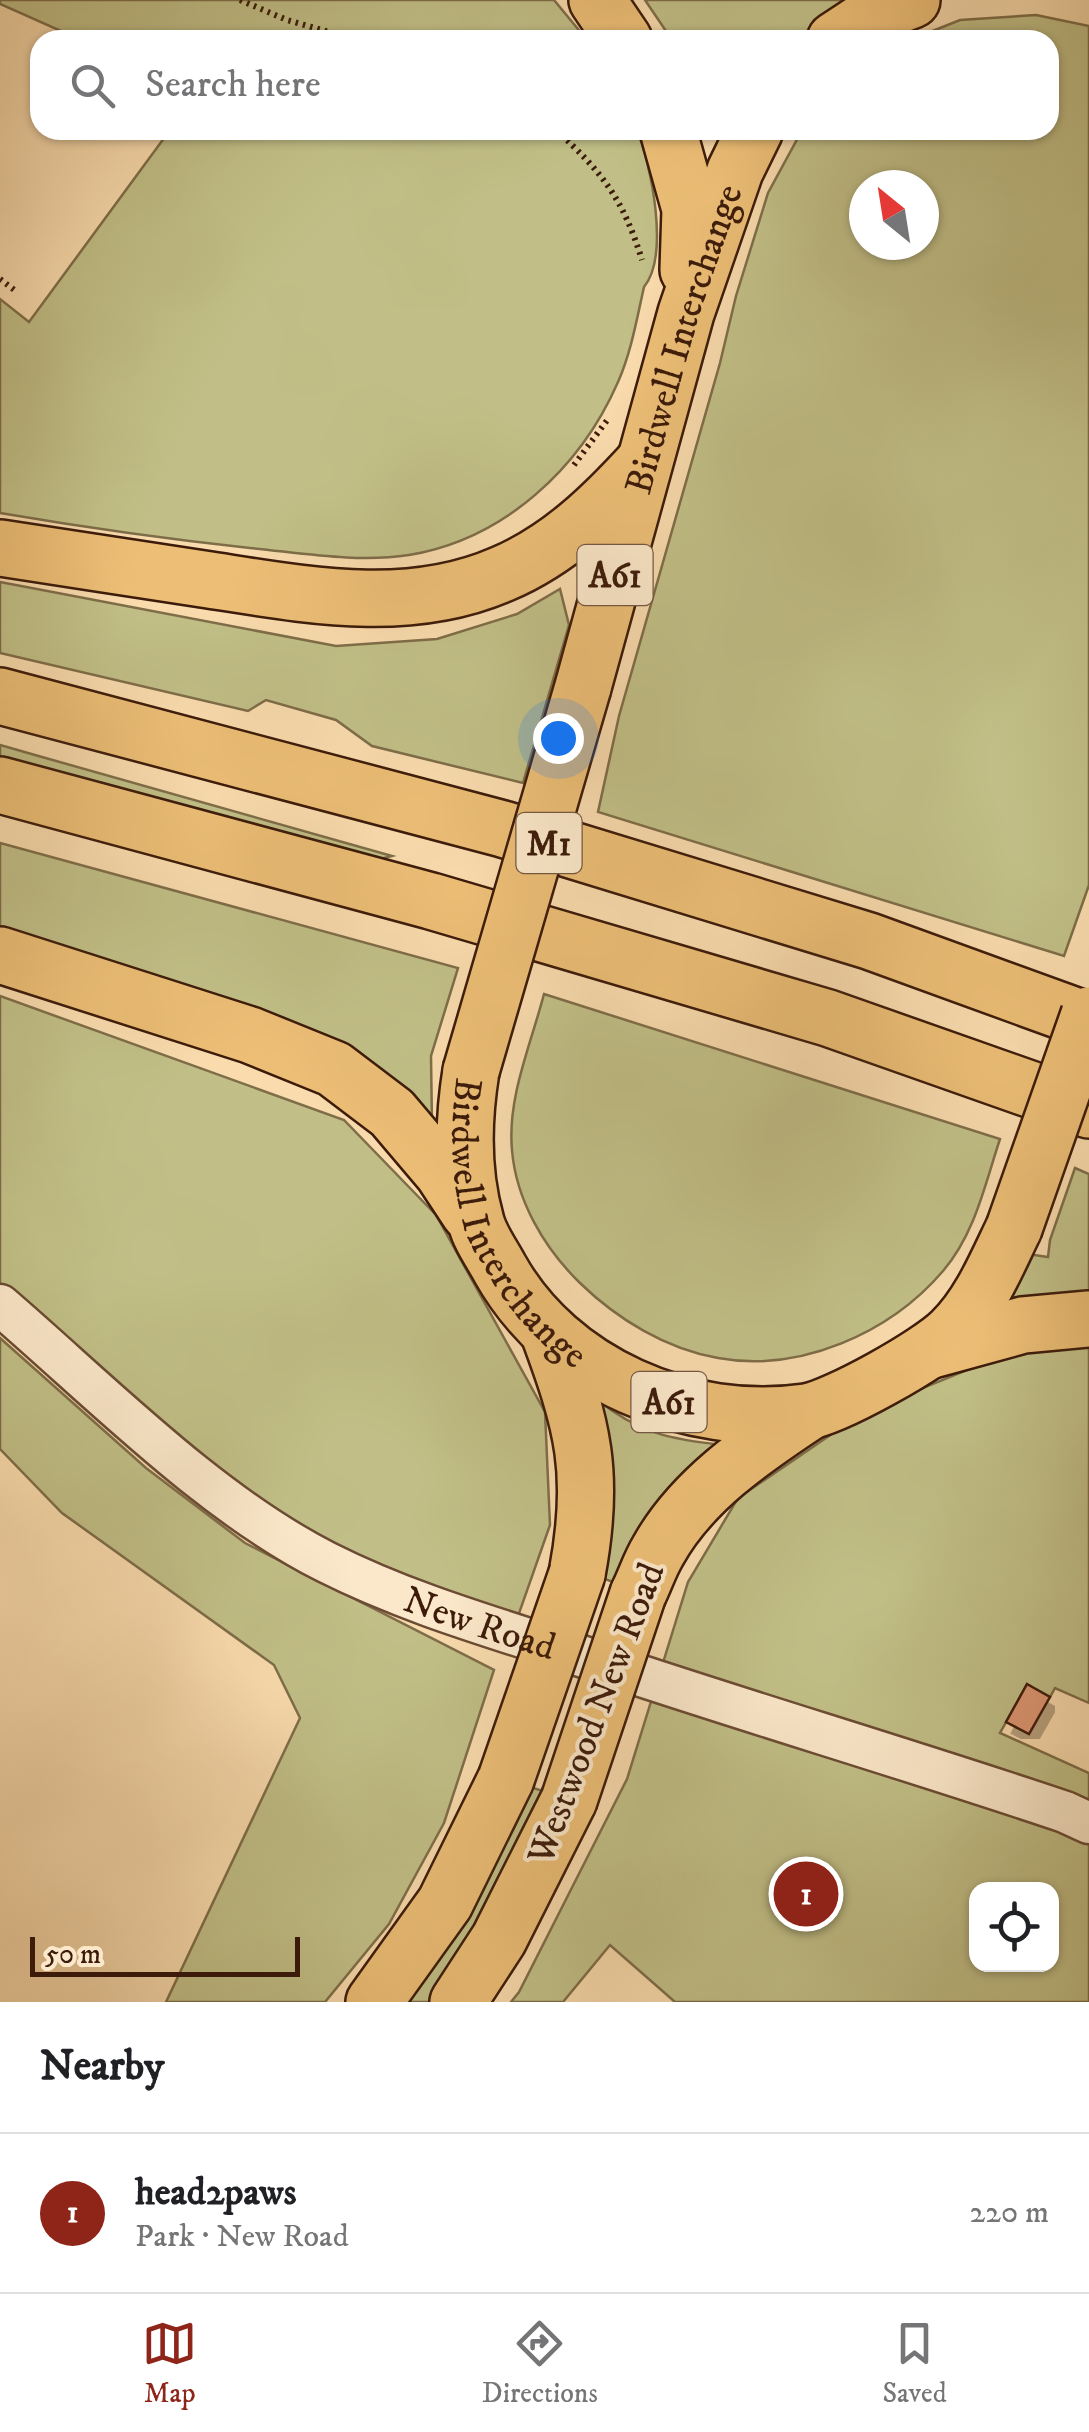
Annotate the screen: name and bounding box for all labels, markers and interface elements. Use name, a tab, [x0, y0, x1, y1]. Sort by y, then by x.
search box	[30, 30, 1059, 140]
icon: search	[65, 58, 120, 113]
text: Search here	[145, 61, 321, 109]
north arrow	[849, 170, 939, 260]
street label: Birdwell Interchange	[615, 178, 755, 500]
road number: A61	[578, 545, 652, 605]
your location	[533, 713, 584, 764]
road number: M1	[516, 813, 582, 873]
street label: Birdwell Interchange	[439, 1075, 596, 1380]
road number: A61	[632, 1372, 706, 1432]
street label: Westwood New Road	[517, 1556, 676, 1872]
street label: New Road	[397, 1576, 562, 1672]
pin: 1	[774, 1856, 838, 1932]
map controls	[969, 1882, 1059, 1972]
button: locate	[969, 1882, 1059, 1972]
scale bar	[30, 1932, 300, 1976]
text: 50 m	[45, 1937, 101, 1972]
text: Nearby	[40, 2041, 164, 2093]
text: head2paws	[135, 2169, 296, 2217]
text: 1	[67, 2193, 78, 2233]
text: 220 m	[969, 2193, 1049, 2233]
text: Park · New Road	[135, 2217, 349, 2257]
tab: Map	[142, 2316, 197, 2411]
tab: Directions	[482, 2316, 598, 2411]
tab: Saved	[882, 2316, 947, 2411]

